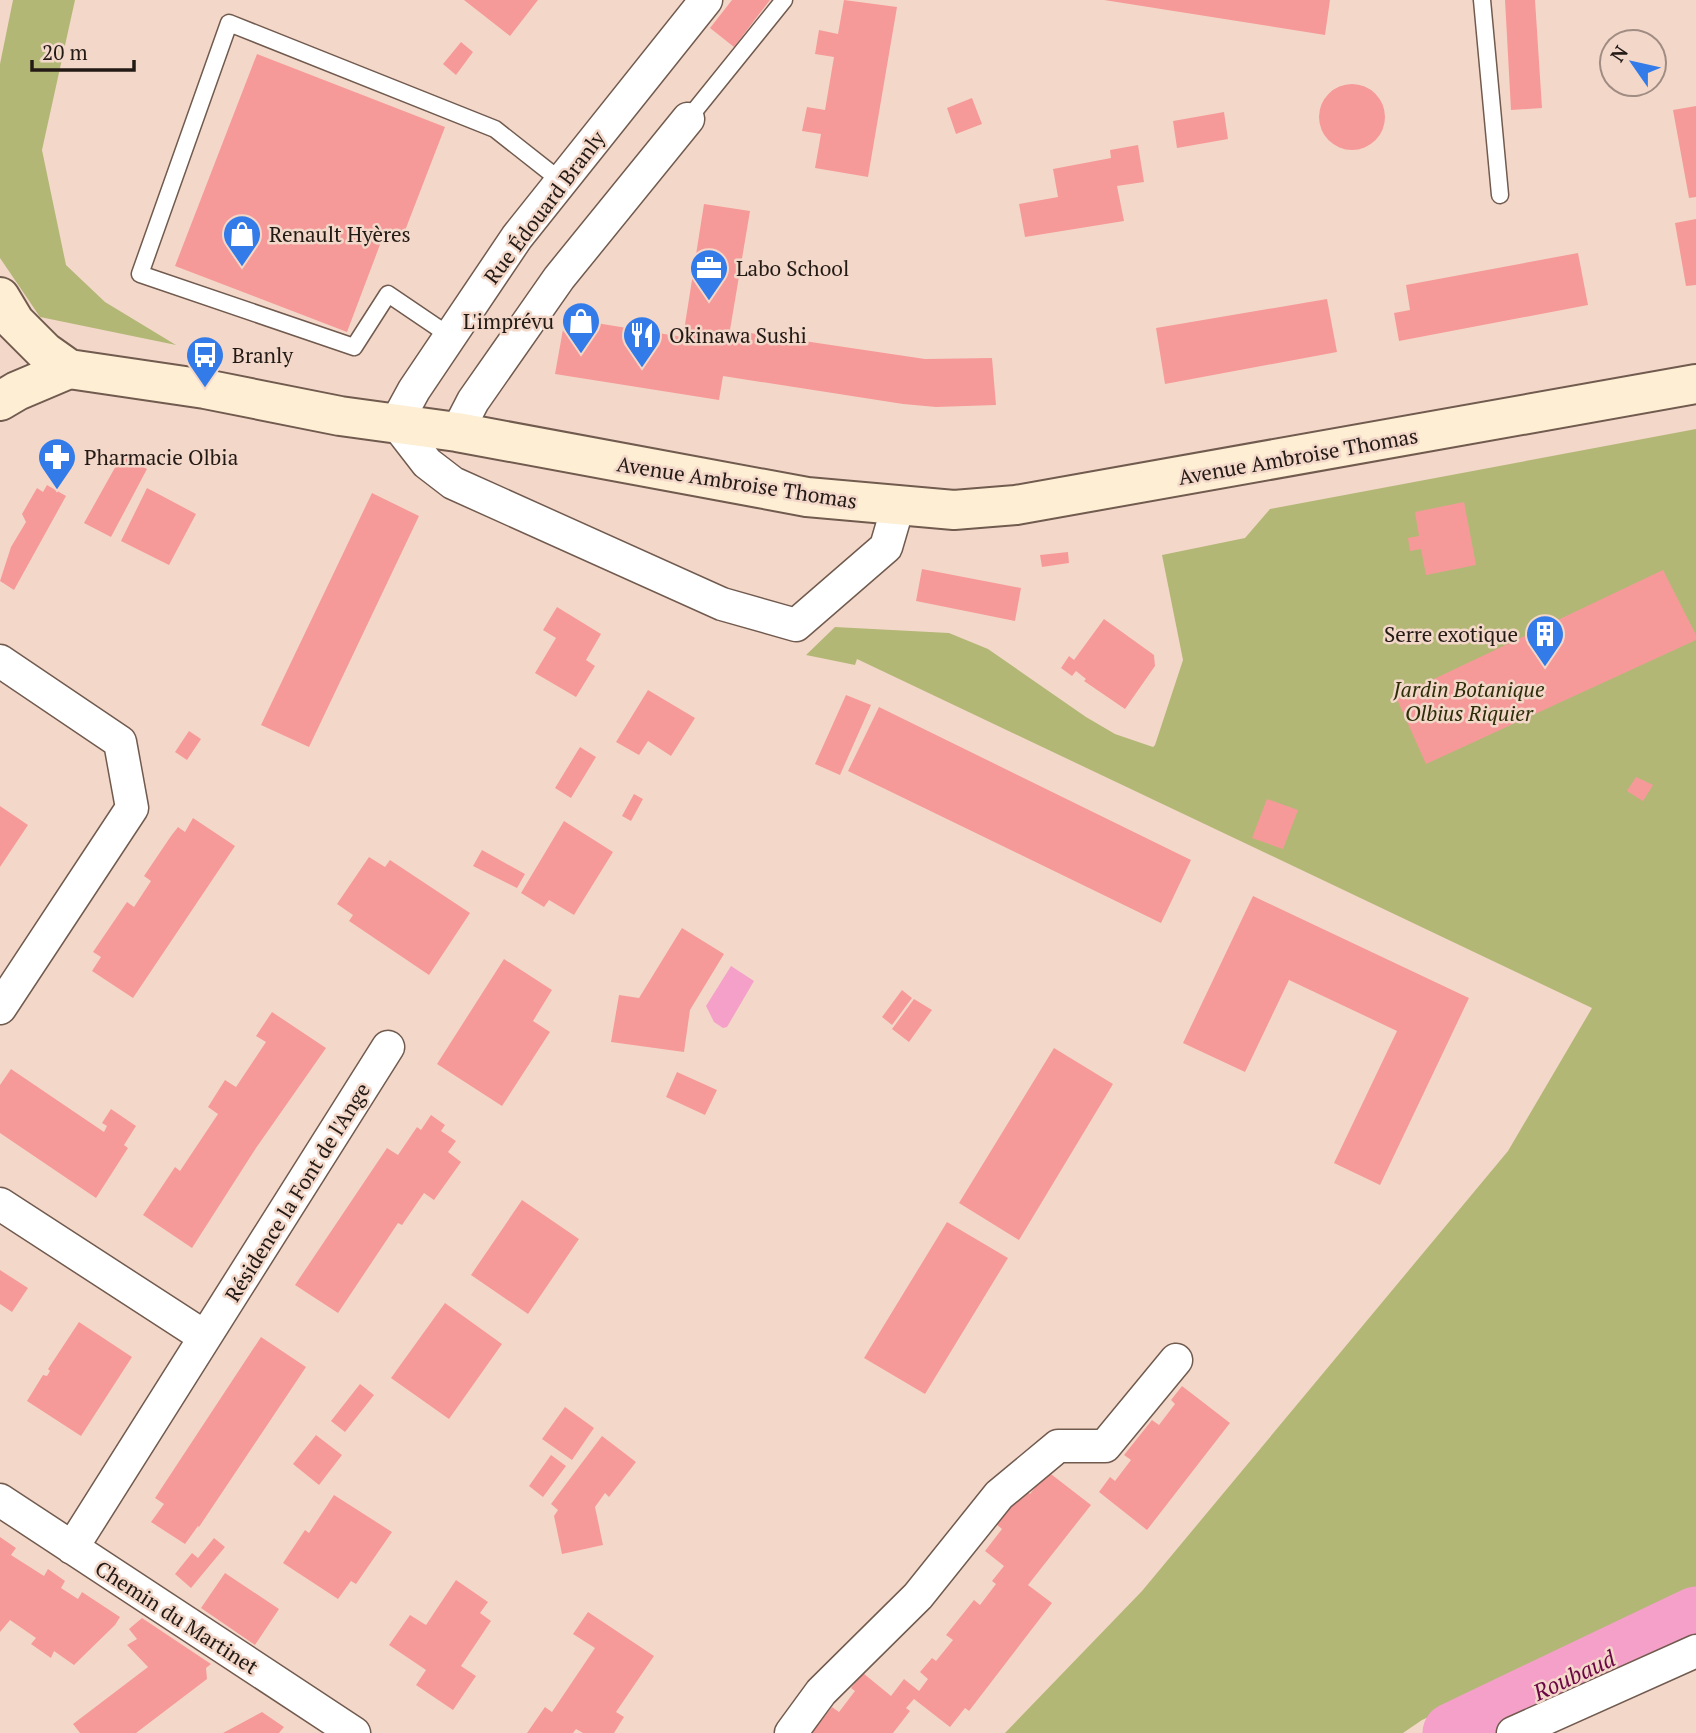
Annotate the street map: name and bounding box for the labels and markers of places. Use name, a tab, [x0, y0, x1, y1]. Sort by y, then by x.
shop icon: Renault Hyères	[221, 213, 263, 268]
place label: Renault Hyères	[269, 220, 411, 248]
office icon: Labo School	[688, 247, 730, 302]
place label: Labo School	[736, 254, 849, 282]
shop icon: L'imprévu	[560, 300, 602, 355]
place label: L'imprévu	[463, 307, 554, 335]
restaurant icon: Okinawa Sushi	[621, 314, 663, 369]
place label: Okinawa Sushi	[669, 321, 807, 349]
bus stop icon: Branly	[184, 334, 226, 389]
place label: Branly	[232, 341, 293, 369]
pharmacy icon: Pharmacie Olbia	[36, 436, 78, 491]
place label: Pharmacie Olbia	[84, 443, 239, 471]
building icon: Serre exotique	[1524, 613, 1566, 668]
place label: Serre exotique	[1384, 620, 1518, 648]

